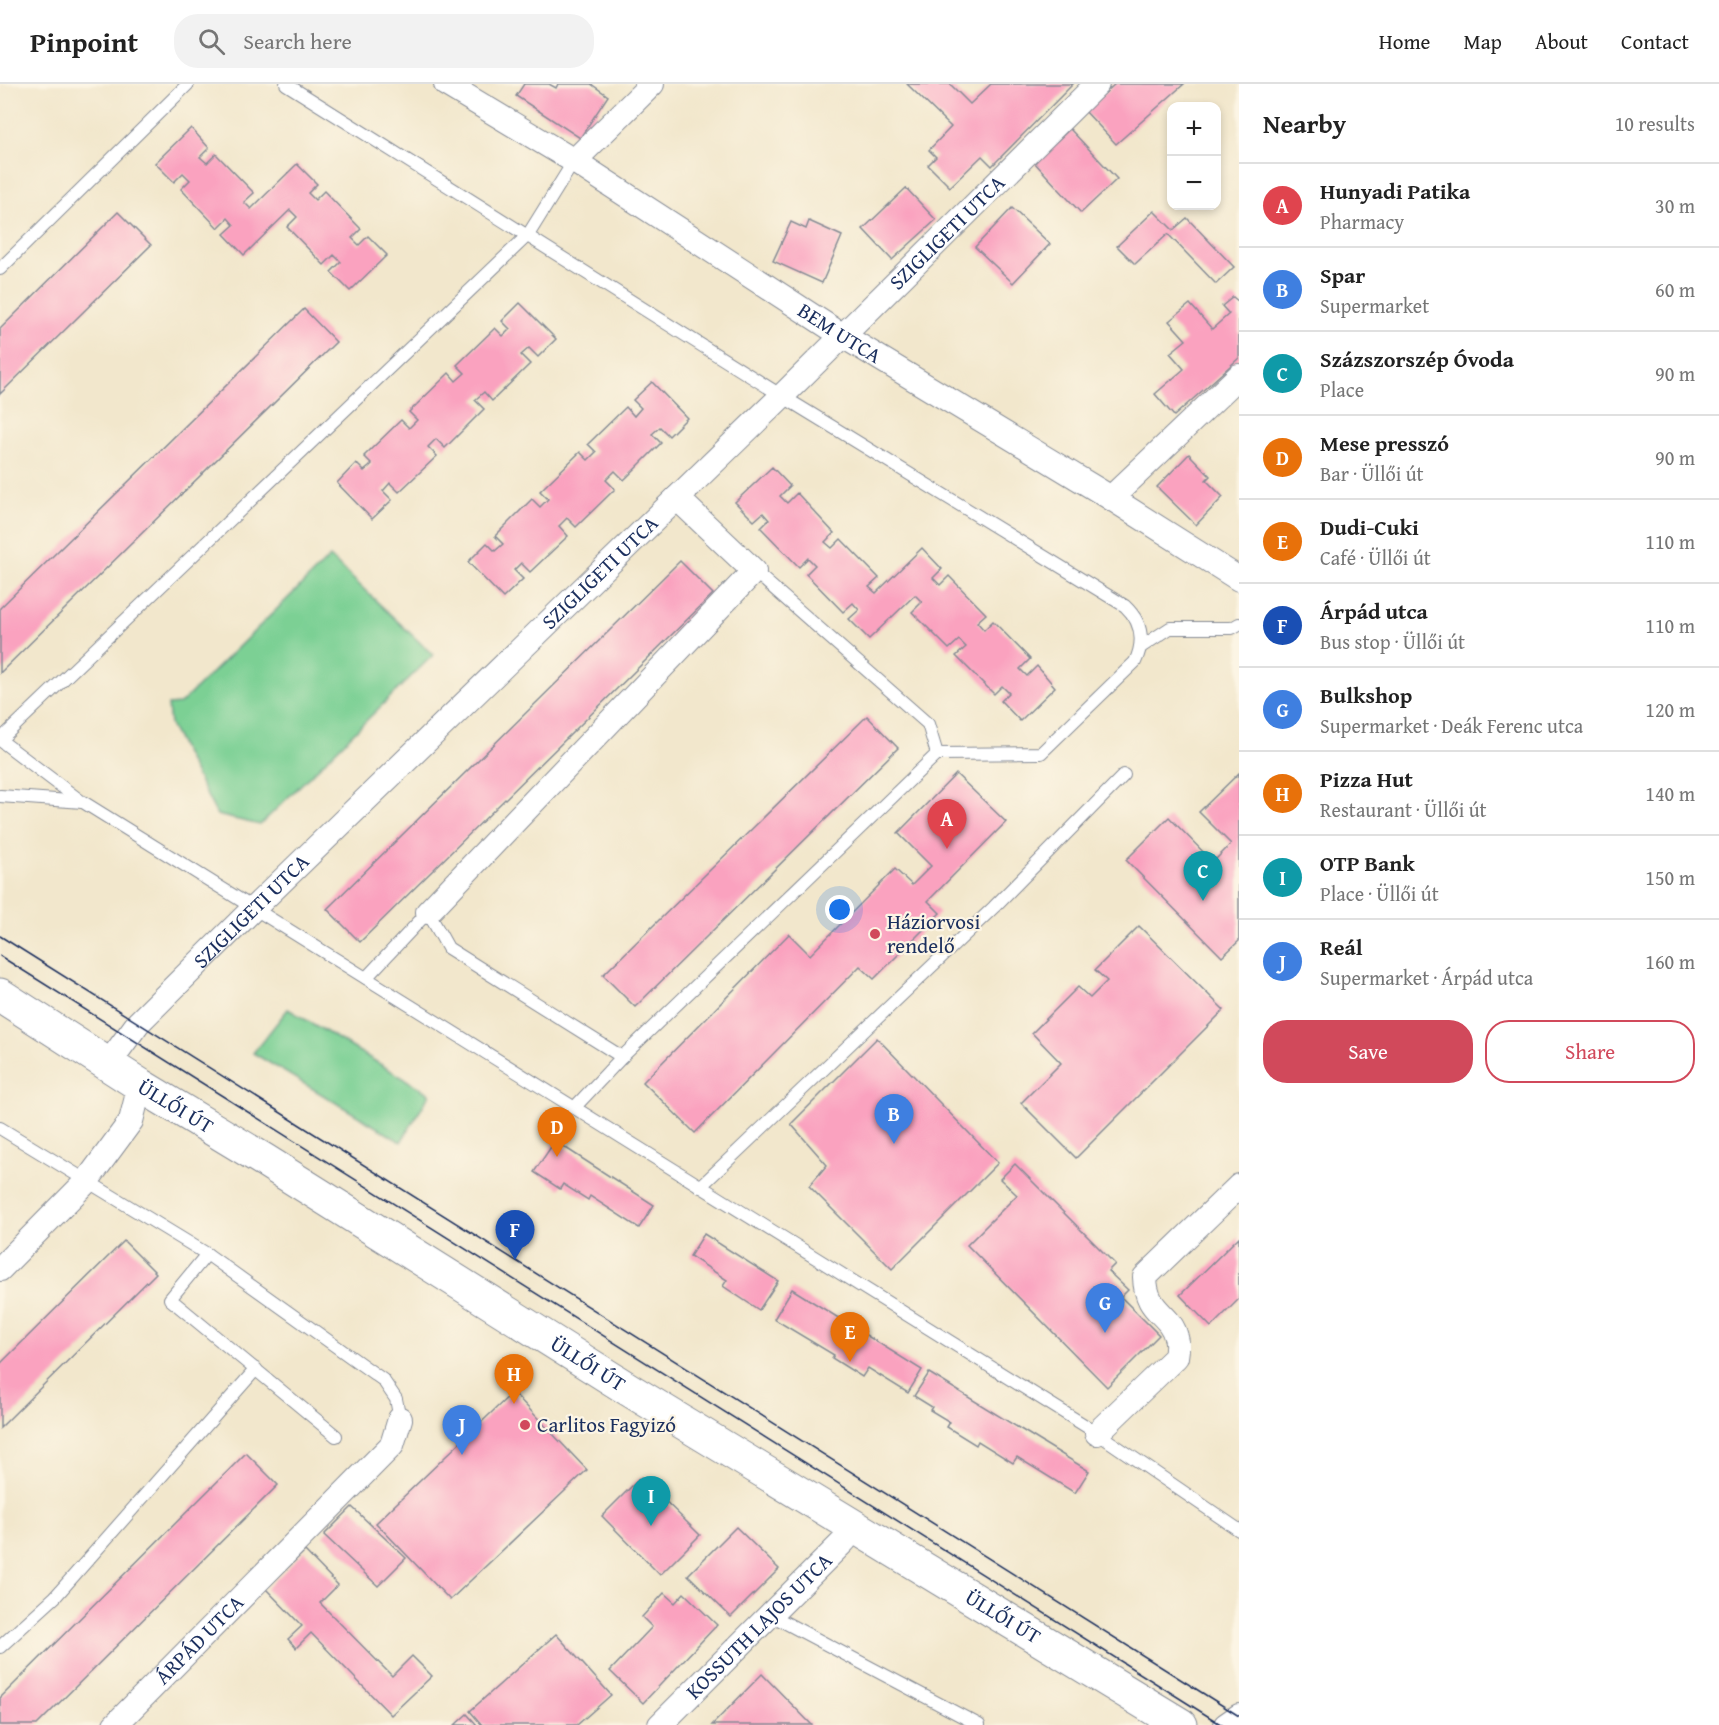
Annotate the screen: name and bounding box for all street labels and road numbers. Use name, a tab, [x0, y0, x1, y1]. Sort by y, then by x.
street label: SZIGLIGETI UTCA	[882, 167, 1012, 297]
street label: BEM UTCA	[792, 295, 888, 371]
street label: SZIGLIGETI UTCA	[534, 508, 665, 636]
street label: SZIGLIGETI UTCA	[186, 846, 316, 975]
street label: ÜLLŐI ÚT	[132, 1071, 220, 1141]
street label: ÜLLŐI ÚT	[544, 1328, 632, 1399]
street label: KOSSUTH LAJOS UTCA	[678, 1545, 839, 1706]
street label: ÜLLŐI ÚT	[959, 1581, 1047, 1651]
street label: ÁRPÁD UTCA	[147, 1587, 251, 1691]

